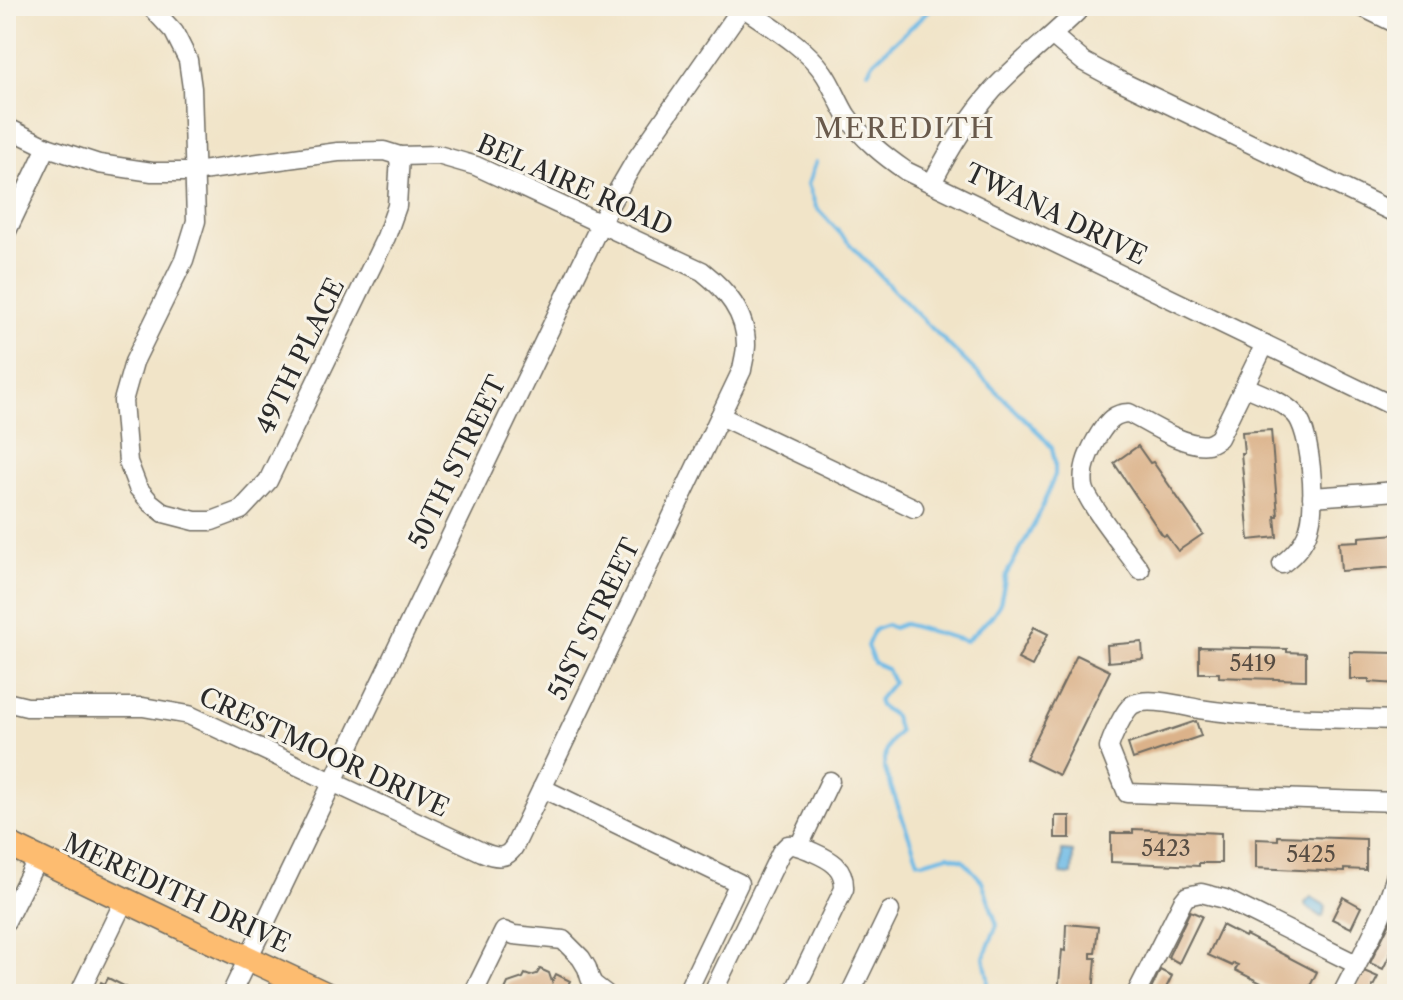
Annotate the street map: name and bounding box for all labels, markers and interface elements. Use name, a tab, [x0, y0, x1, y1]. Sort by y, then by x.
district label: MEREDITH	[814, 111, 996, 145]
street label: BEL AIRE ROAD	[472, 127, 678, 243]
street label: TWANA DRIVE	[960, 156, 1152, 272]
street label: 49TH PLACE	[248, 273, 352, 439]
street label: 50TH STREET	[401, 370, 513, 554]
street label: 51ST STREET	[541, 533, 647, 705]
house number: 5419	[1230, 650, 1276, 677]
street label: CRESTMOOR DRIVE	[194, 680, 454, 824]
street label: MEREDITH DRIVE	[58, 826, 296, 960]
house number: 5423	[1141, 835, 1191, 862]
house number: 5425	[1286, 841, 1336, 868]

